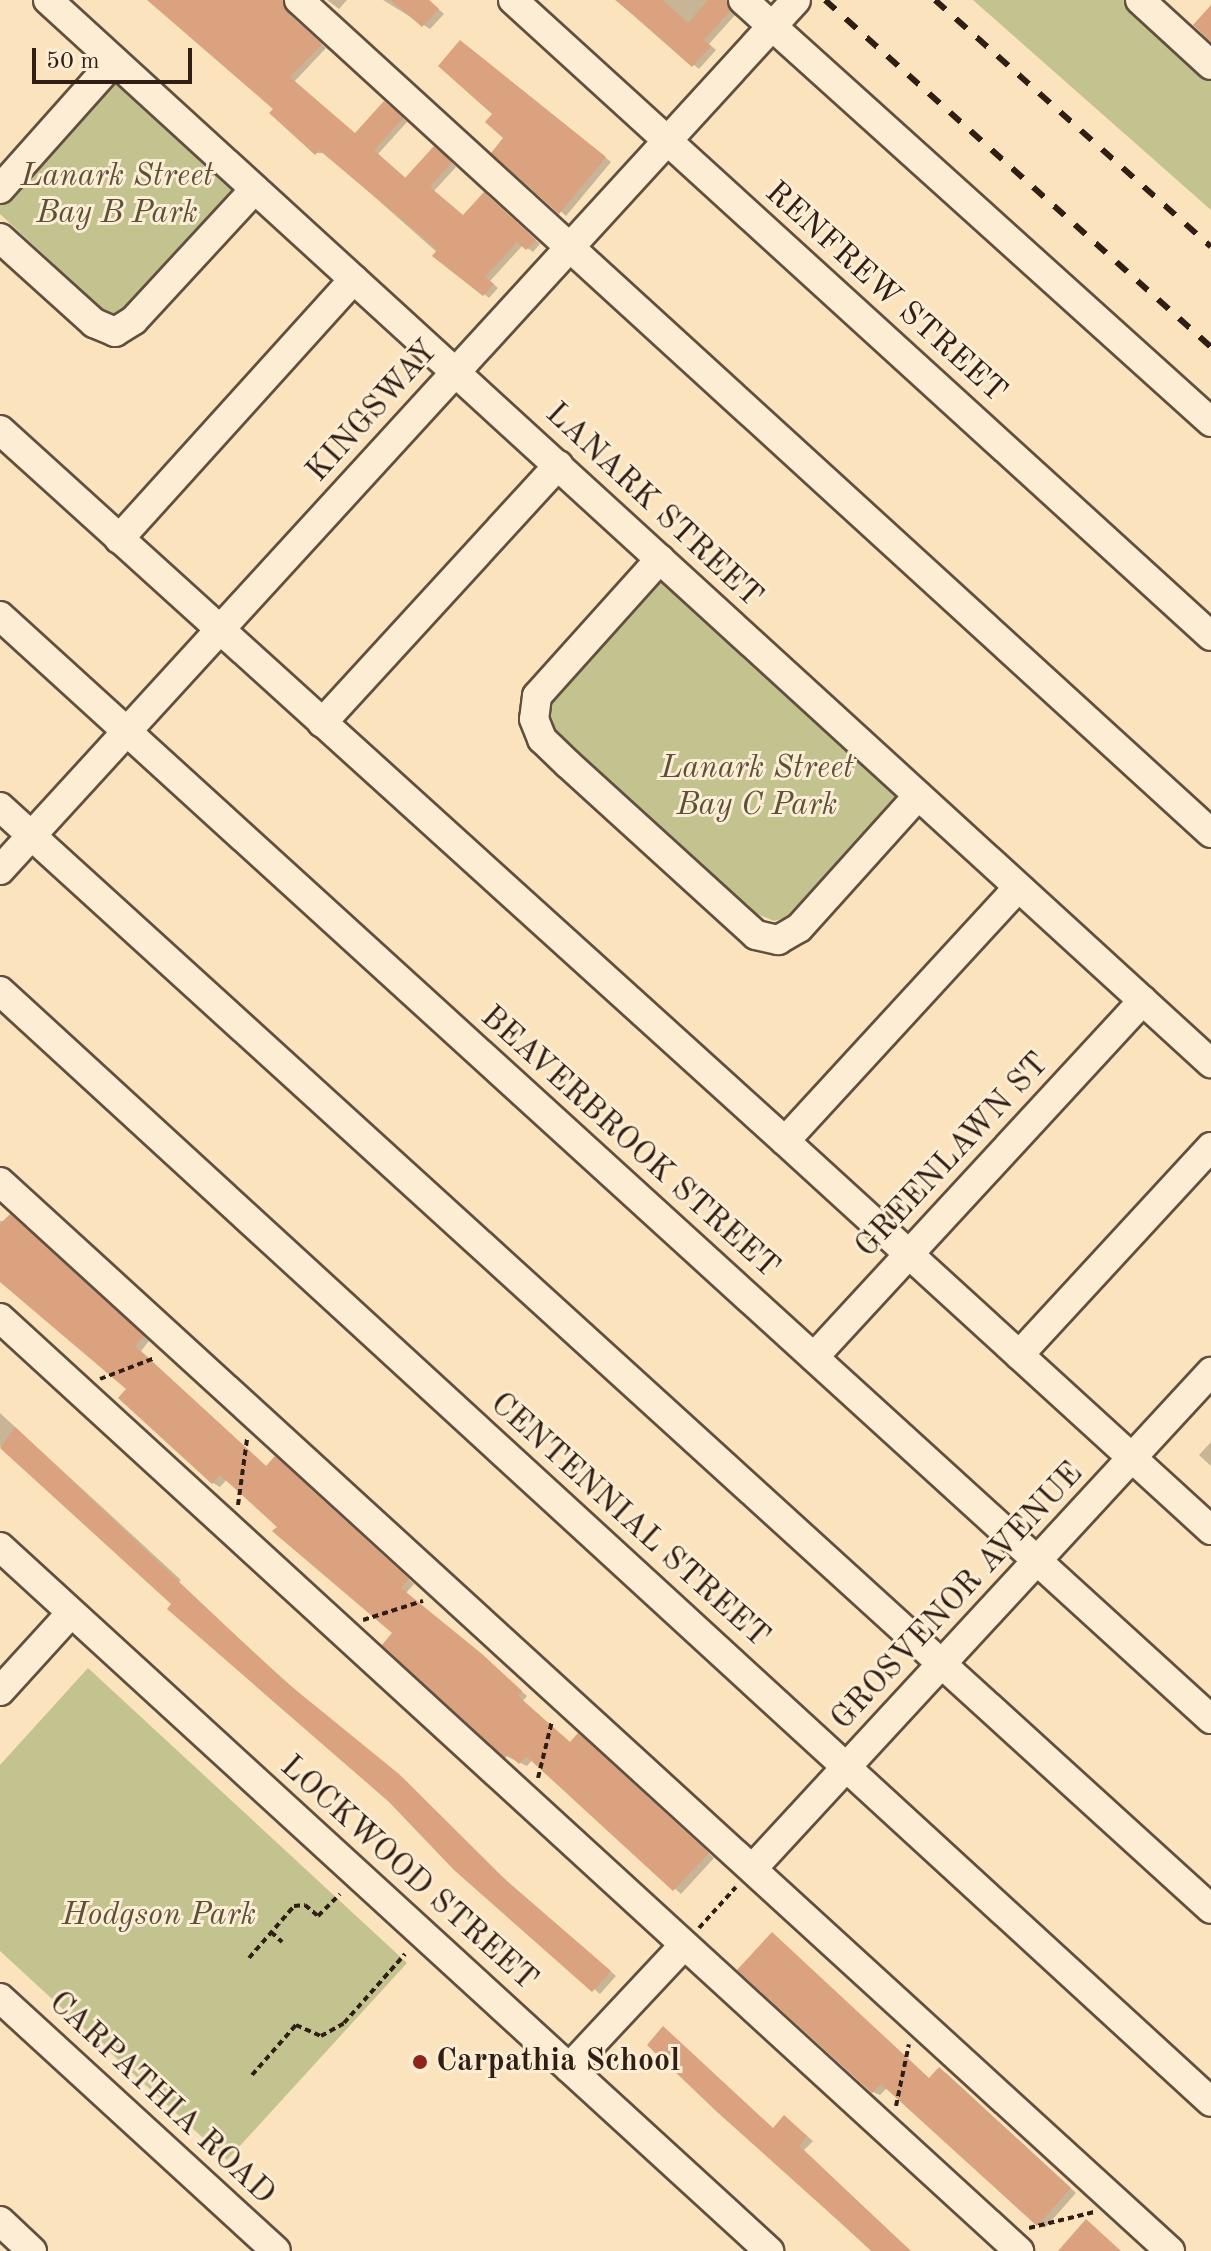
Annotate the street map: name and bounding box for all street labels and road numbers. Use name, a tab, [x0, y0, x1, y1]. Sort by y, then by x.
street label: RENFREW STREET	[756, 174, 1014, 412]
street label: KINGSWAY	[299, 333, 447, 491]
street label: LANARK STREET	[537, 396, 769, 616]
street label: BEAVERBROOK STREET	[472, 999, 786, 1287]
street label: GREENLAWN ST	[848, 1046, 1058, 1266]
street label: CENTENNIAL STREET	[481, 1385, 777, 1657]
street label: GROSVENOR AVENUE	[824, 1455, 1092, 1739]
street label: LOCKWOOD STREET	[271, 1748, 545, 2000]
street label: CARPATHIA ROAD	[40, 1984, 282, 2214]

